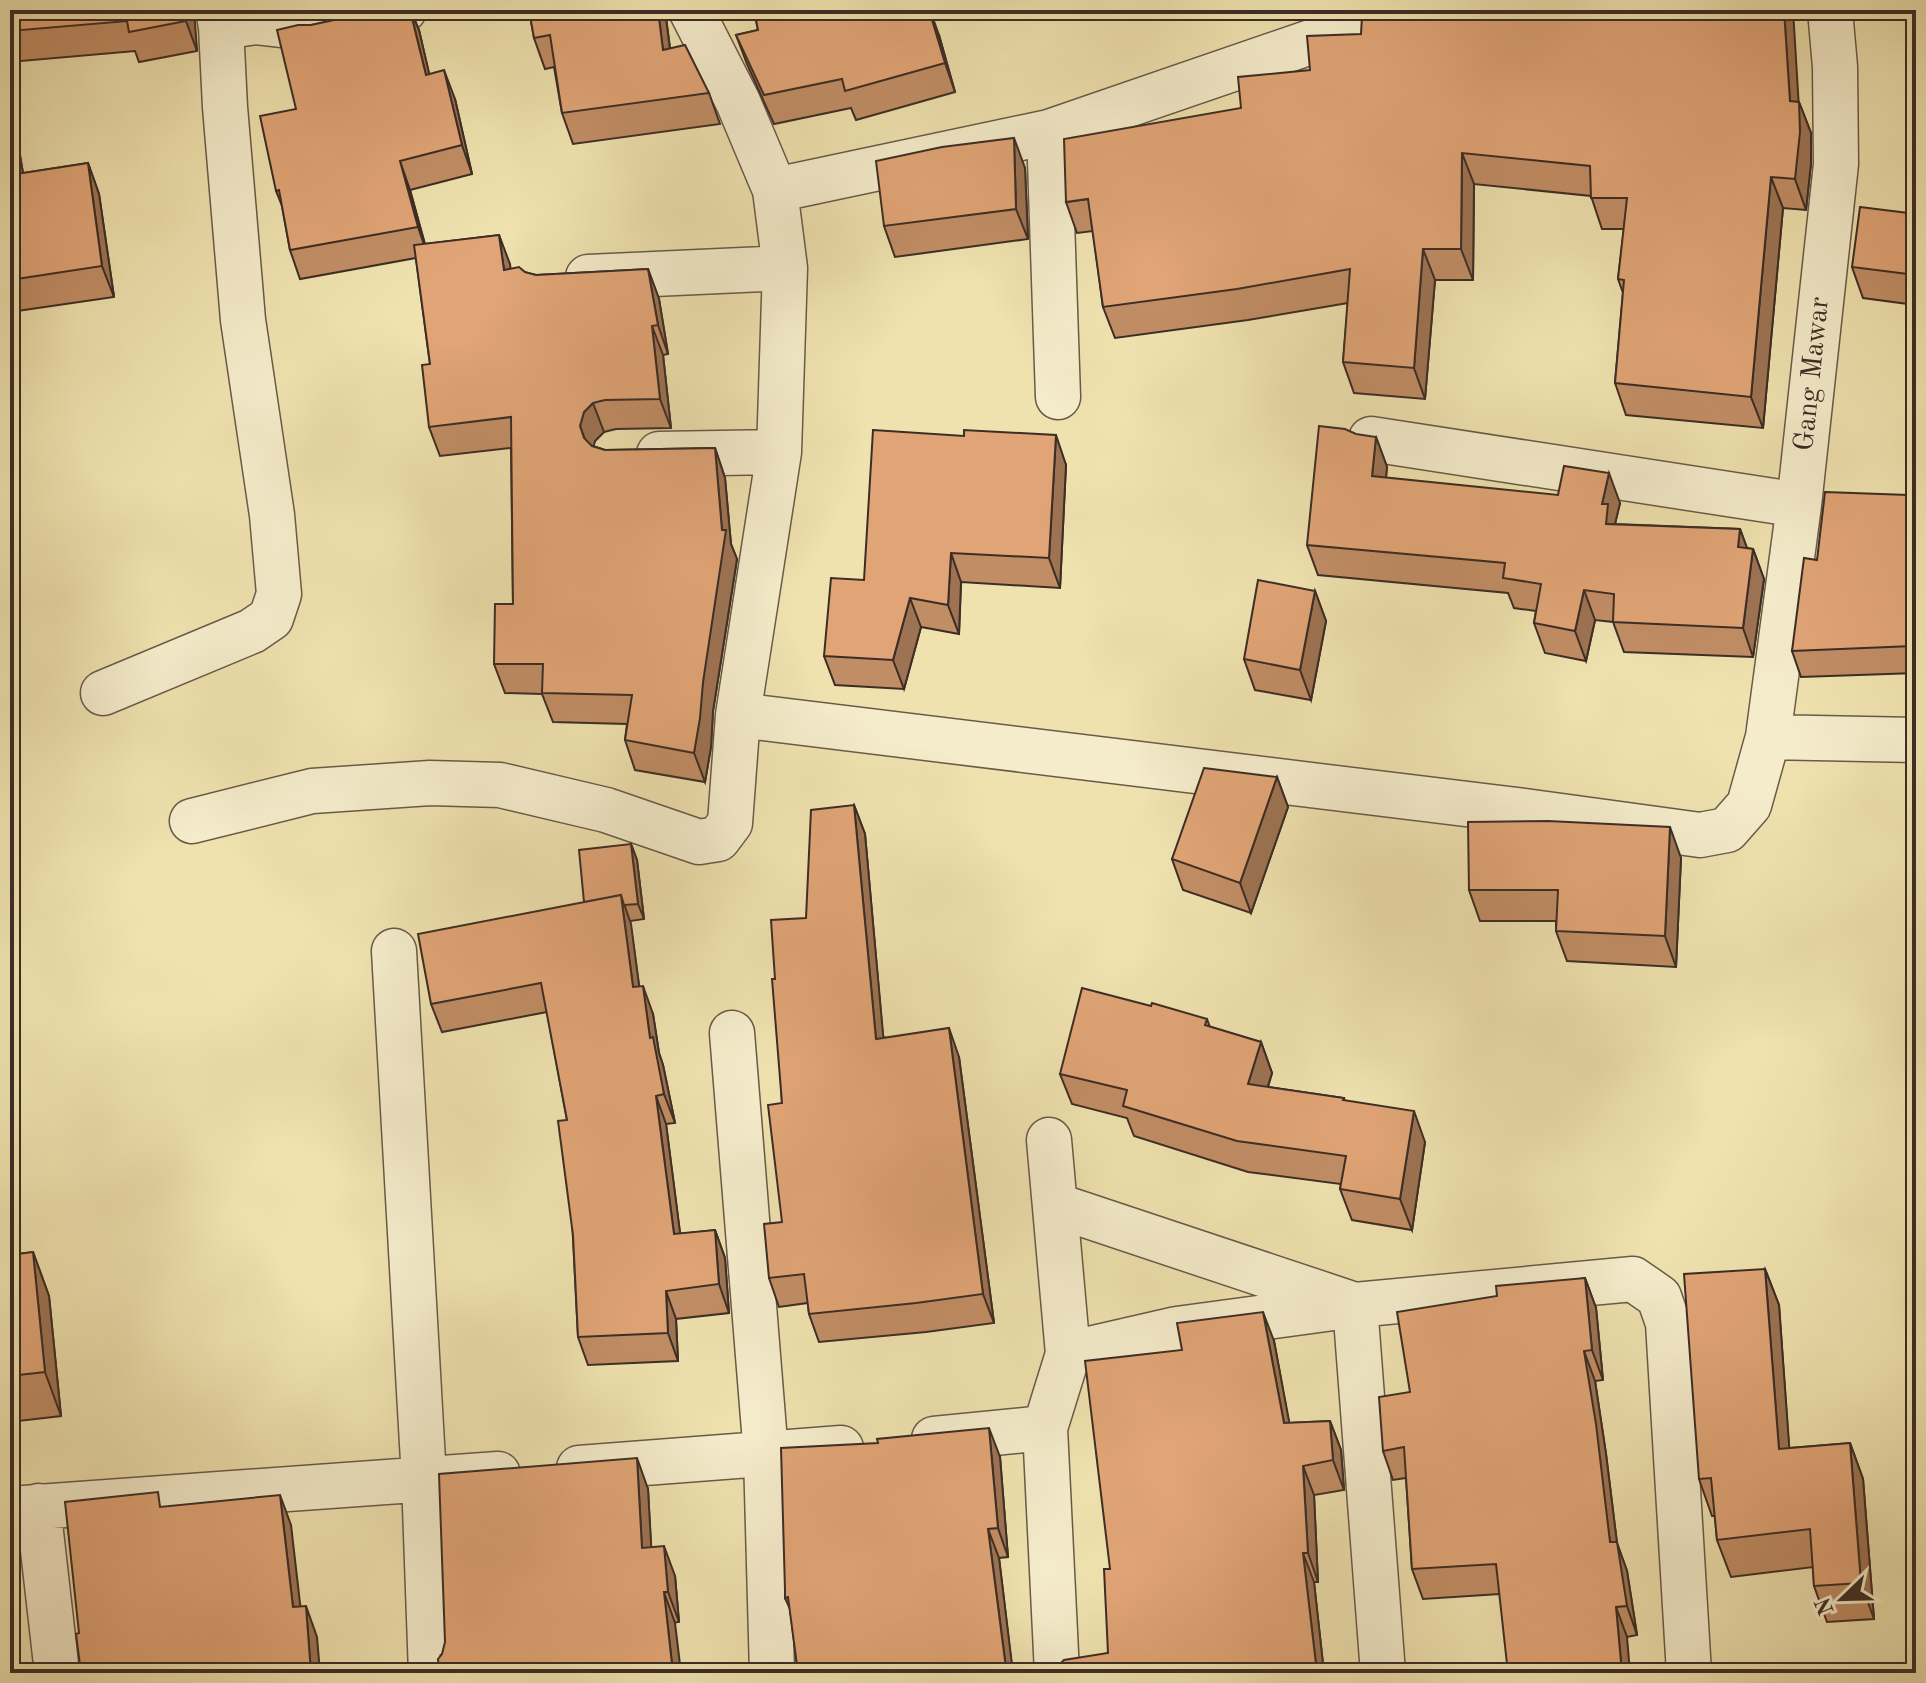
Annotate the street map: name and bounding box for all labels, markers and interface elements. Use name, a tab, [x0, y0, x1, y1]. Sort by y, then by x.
street label: Gang Mawar	[1791, 296, 1835, 452]
north arrow	[1802, 1559, 1882, 1639]
text: N	[1812, 1594, 1839, 1618]

